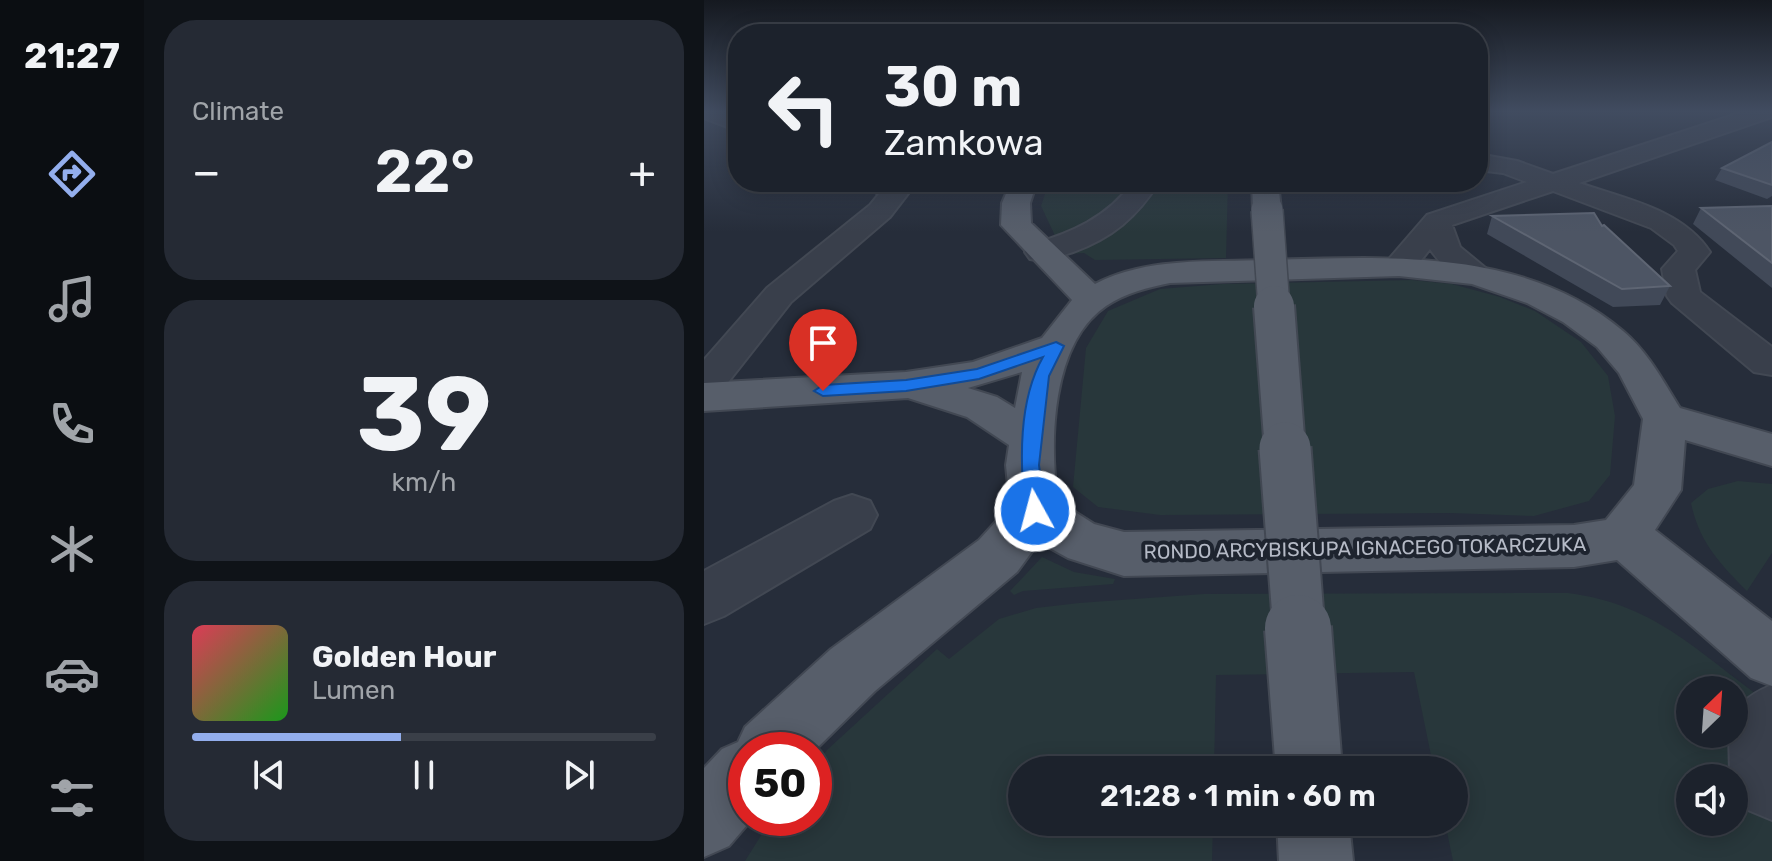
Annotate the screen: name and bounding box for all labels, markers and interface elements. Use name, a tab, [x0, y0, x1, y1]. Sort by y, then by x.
text: 21:27	[24, 34, 120, 77]
text: 30 m	[884, 54, 1022, 120]
icon: left	[752, 56, 856, 160]
text: Climate	[192, 96, 284, 127]
text: Zamkowa	[884, 121, 1044, 164]
text: 22°	[374, 136, 475, 207]
icon: directions	[44, 146, 100, 202]
text: −	[192, 146, 221, 198]
text: +	[629, 146, 656, 198]
icon: music	[44, 271, 100, 327]
pin	[789, 309, 857, 391]
icon: arrive	[801, 321, 845, 365]
text: 39	[356, 353, 492, 476]
icon: phone	[44, 396, 100, 452]
text: km/h	[392, 467, 456, 498]
position arrow	[993, 469, 1077, 553]
icon: climate	[44, 521, 100, 577]
street label: RONDO ARCYBISKUPA IGNACEGO TOKARCZUKA	[1143, 532, 1587, 564]
text: Golden Hour	[312, 639, 496, 675]
icon: car	[44, 646, 100, 702]
text: Lumen	[312, 675, 395, 706]
north arrow	[1676, 676, 1748, 748]
map controls	[1676, 676, 1748, 836]
speed limit sign: 50	[728, 732, 832, 836]
icon: previous	[247, 753, 291, 797]
icon: pause	[402, 753, 446, 797]
icon: next	[557, 753, 601, 797]
button: sound	[1676, 764, 1748, 836]
icon: filters	[44, 770, 100, 826]
text: 21:28 · 1 min · 60 m	[1100, 778, 1376, 814]

